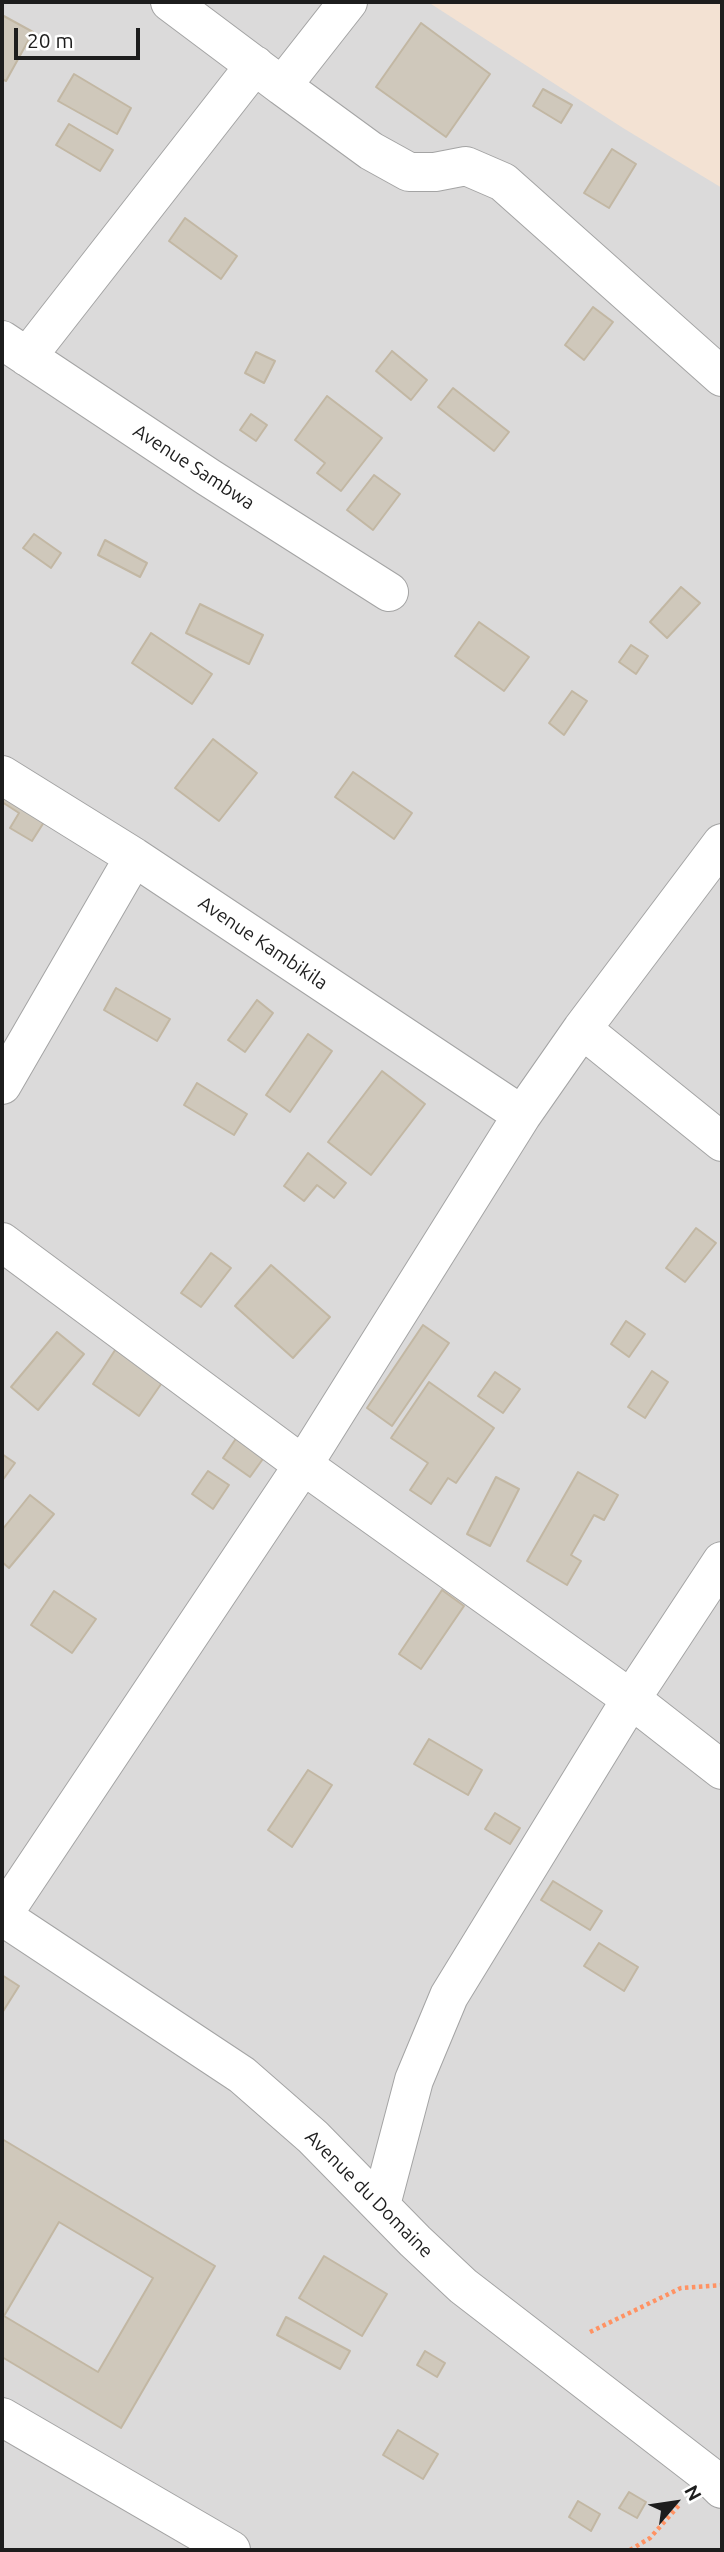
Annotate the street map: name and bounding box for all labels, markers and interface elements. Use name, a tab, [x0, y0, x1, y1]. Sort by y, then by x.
scale bar	[18, 14, 144, 58]
text: 20 m	[27, 28, 74, 52]
street label: Avenue Sambwa	[129, 419, 259, 515]
street label: Avenue Kambikila	[194, 891, 332, 995]
street label: Avenue du Domaine	[300, 2125, 438, 2263]
north arrow	[640, 2468, 710, 2538]
text: N	[680, 2481, 706, 2504]

